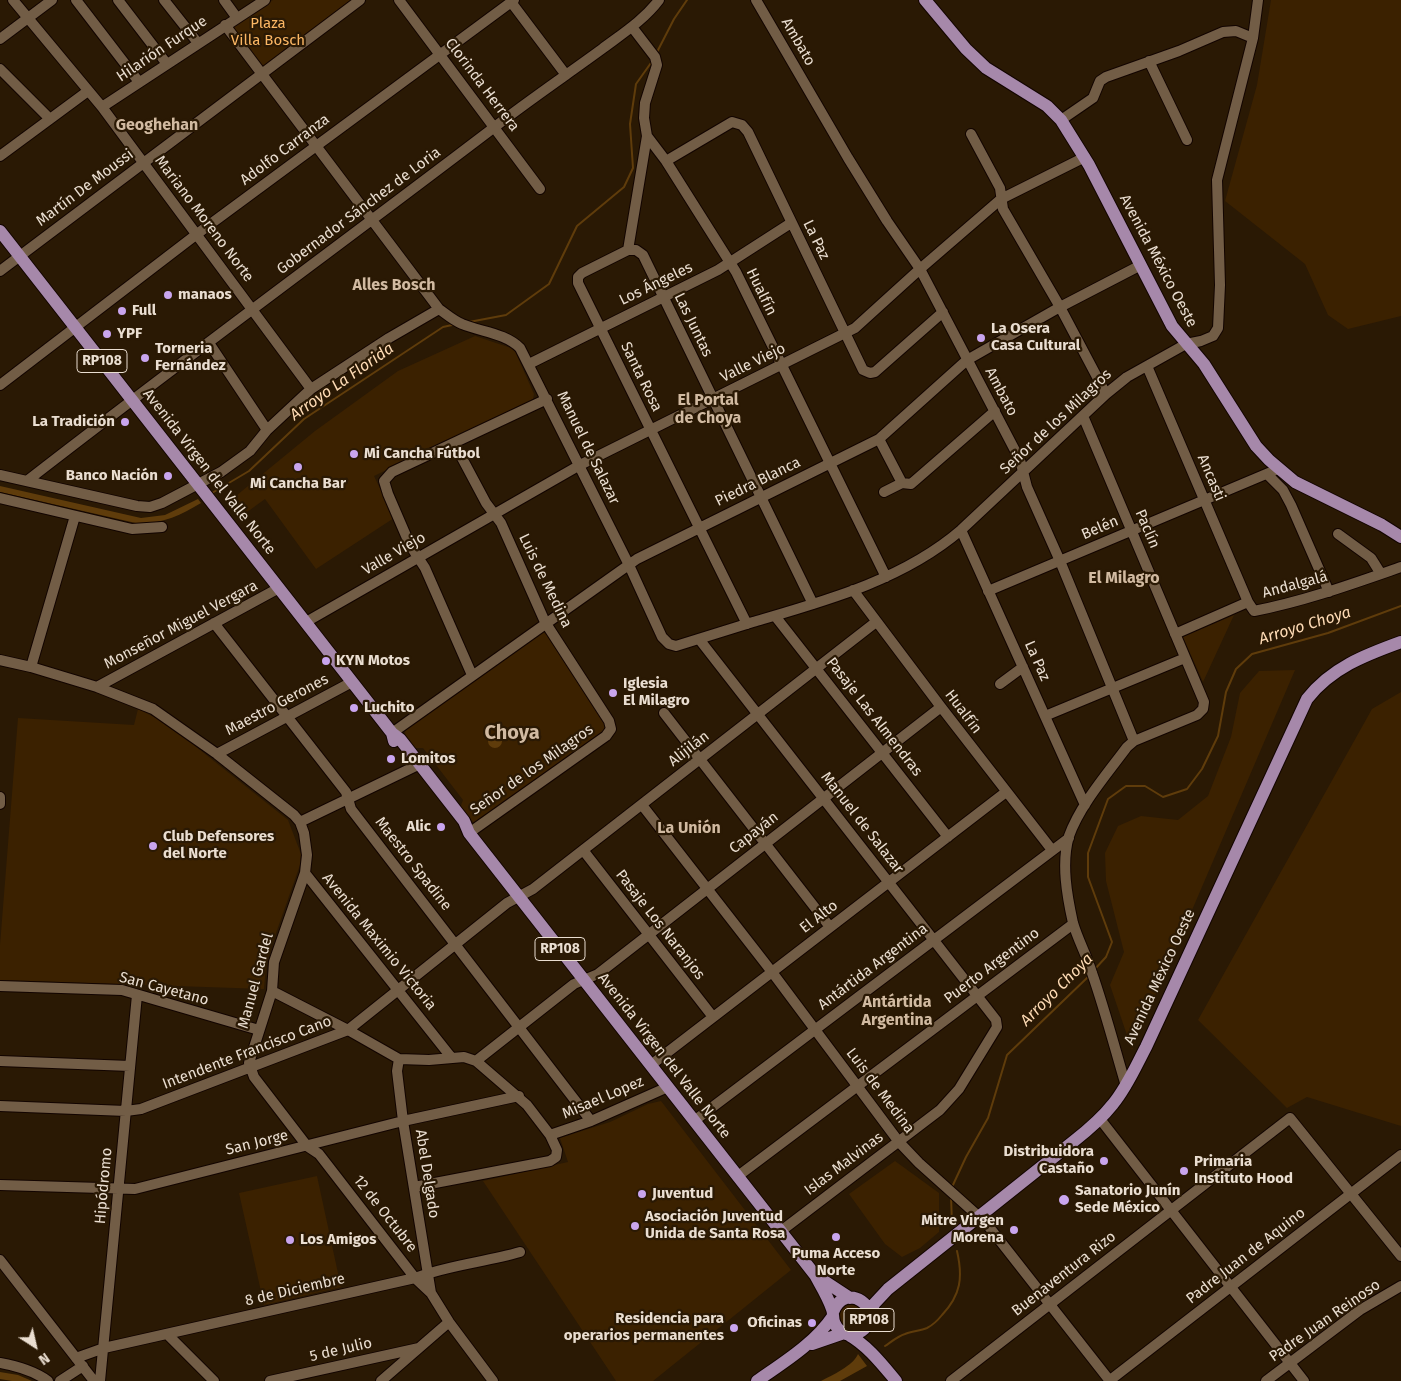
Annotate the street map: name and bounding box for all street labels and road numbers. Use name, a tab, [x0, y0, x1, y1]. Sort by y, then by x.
street label: Hilarión Furque	[113, 12, 211, 86]
street label: Ambato	[777, 15, 819, 69]
street label: Clorinda Herrera	[441, 35, 523, 135]
street label: Adolfo Carranza	[237, 111, 333, 189]
street label: Gobernador Sánchez de Loria	[274, 144, 444, 278]
street label: Martín De Moussi	[33, 146, 137, 230]
street label: Mariano Moreno Norte	[151, 152, 257, 286]
street label: Avenida México Oeste	[1115, 191, 1201, 331]
street label: La Paz	[799, 217, 833, 263]
street label: Los Ángeles	[616, 258, 696, 310]
street label: Hualfín	[742, 265, 780, 319]
street label: Las Juntas	[670, 290, 716, 360]
street label: Santa Rosa	[616, 339, 666, 415]
street label: Valle Viejo	[717, 339, 789, 387]
road number: RP108	[77, 350, 127, 372]
street label: Ambato	[981, 365, 1021, 419]
street label: Señor de los Milagros	[996, 366, 1116, 478]
street label: Avenida Virgen del Valle Norte	[139, 386, 279, 558]
street label: Manuel de Salazar	[553, 388, 623, 508]
street label: Ancasti	[1193, 452, 1229, 504]
street label: Piedra Blanca	[712, 454, 804, 510]
street label: Paclín	[1131, 507, 1163, 551]
street label: Belén	[1079, 512, 1121, 544]
street label: Valle Viejo	[359, 529, 429, 579]
street label: Luis de Medina	[514, 531, 576, 631]
street label: Andalgalá	[1260, 568, 1330, 602]
street label: Monseñor Miguel Vergara	[101, 577, 261, 673]
street label: La Paz	[1020, 638, 1054, 684]
street label: Pasaje Las Almendras	[822, 654, 926, 780]
street label: Maestro Gerones	[222, 670, 332, 740]
street label: Hualfín	[941, 687, 985, 737]
street label: Señor de los Milagros	[467, 721, 597, 819]
street label: Alijilán	[665, 727, 713, 771]
street label: Manuel de Salazar	[817, 769, 907, 877]
street label: Capayán	[726, 808, 782, 858]
street label: Maestro Spadine	[371, 814, 455, 914]
street label: Pasaje Los Naranjos	[611, 866, 709, 984]
street label: Avenida Maximio Victoria	[318, 870, 440, 1014]
street label: El Alto	[796, 897, 842, 937]
street label: Avenida México Oeste	[1121, 906, 1199, 1048]
street label: Antártida Argentina	[815, 920, 931, 1014]
street label: Puerto Argentino	[941, 924, 1043, 1008]
street label: Manuel Gardel	[235, 931, 277, 1031]
road number: RP108	[535, 938, 585, 961]
street label: San Cayetano	[117, 968, 211, 1010]
street label: Avenida Virgen del Valle Norte	[594, 970, 734, 1142]
street label: Intendente Francisco Cano	[160, 1012, 334, 1094]
street label: Luis de Medina	[842, 1045, 918, 1137]
street label: Misael Lopez	[560, 1073, 646, 1123]
street label: San Jorge	[224, 1127, 290, 1159]
street label: Abel Delgado	[411, 1128, 443, 1220]
street label: Islas Malvinas	[801, 1129, 887, 1199]
street label: Hipódromo	[92, 1147, 116, 1225]
street label: 12 de Octubre	[349, 1172, 421, 1256]
street label: Padre Juan de Aquino	[1183, 1204, 1309, 1308]
street label: Buenaventura Rizo	[1008, 1228, 1120, 1320]
street label: 8 de Diciembre	[243, 1270, 347, 1310]
street label: Padre Juan Reinoso	[1266, 1276, 1384, 1366]
road number: RP108	[844, 1308, 894, 1332]
street label: 5 de Julio	[308, 1334, 374, 1366]

